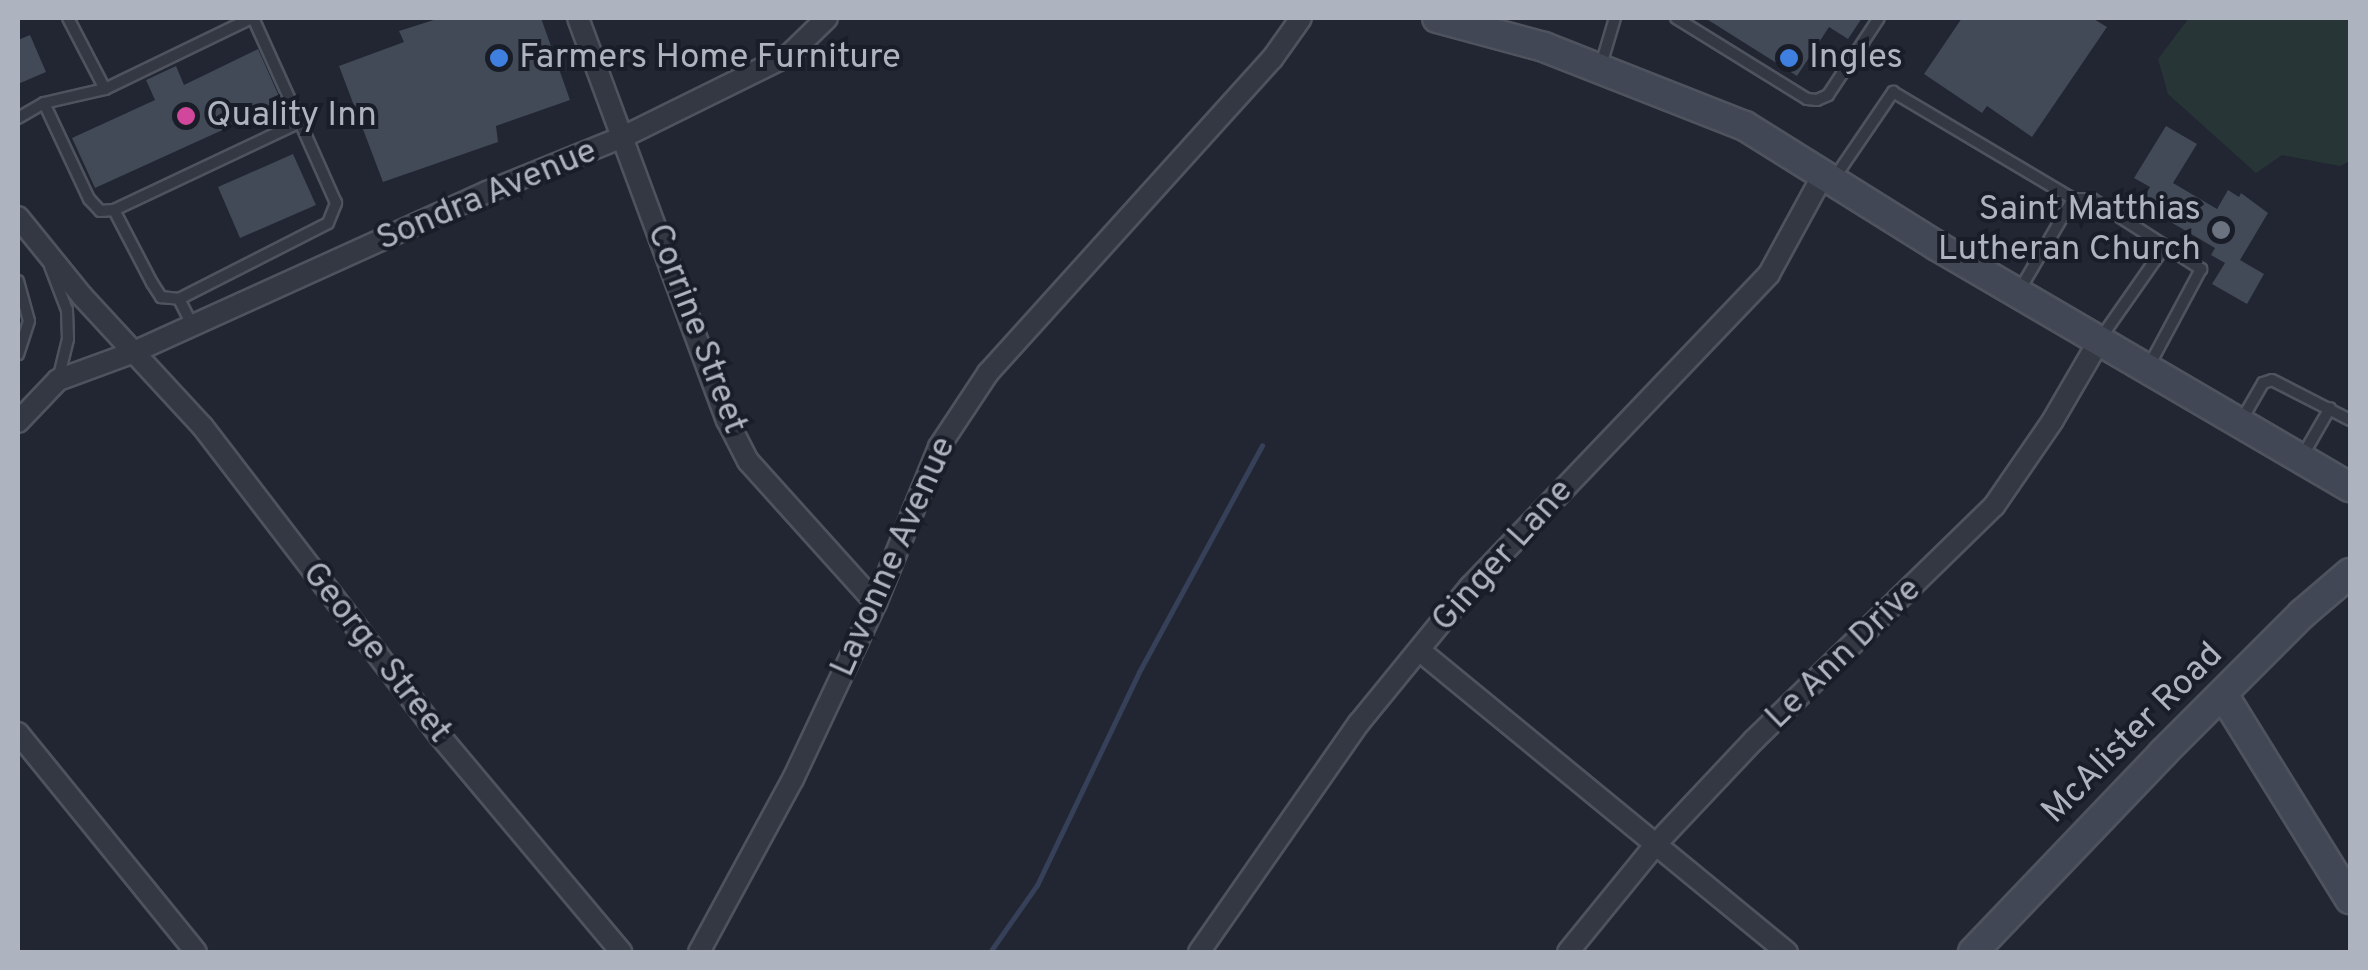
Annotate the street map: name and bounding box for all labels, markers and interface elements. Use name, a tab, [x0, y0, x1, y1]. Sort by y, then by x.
place label: Farmers Home Furniture	[519, 37, 901, 79]
place label: Ingles	[1809, 37, 1903, 79]
marker: Farmers Home Furniture	[488, 47, 510, 69]
marker: Ingles	[1778, 47, 1800, 69]
place label: Quality Inn	[206, 95, 377, 137]
marker: Quality Inn	[175, 105, 197, 127]
street label: Sondra Avenue	[370, 131, 604, 261]
place label: Saint Matthias Lutheran Church	[1938, 189, 2201, 271]
street label: Corrine Street	[637, 218, 755, 440]
marker: Saint Matthias Lutheran Church	[2210, 219, 2232, 241]
street label: Lavonne Avenue	[822, 430, 966, 684]
street label: Ginger Lane	[1423, 471, 1583, 641]
street label: George Street	[292, 554, 460, 752]
street label: Le Ann Drive	[1757, 569, 1931, 739]
street label: McAlister Road	[2034, 635, 2232, 833]

